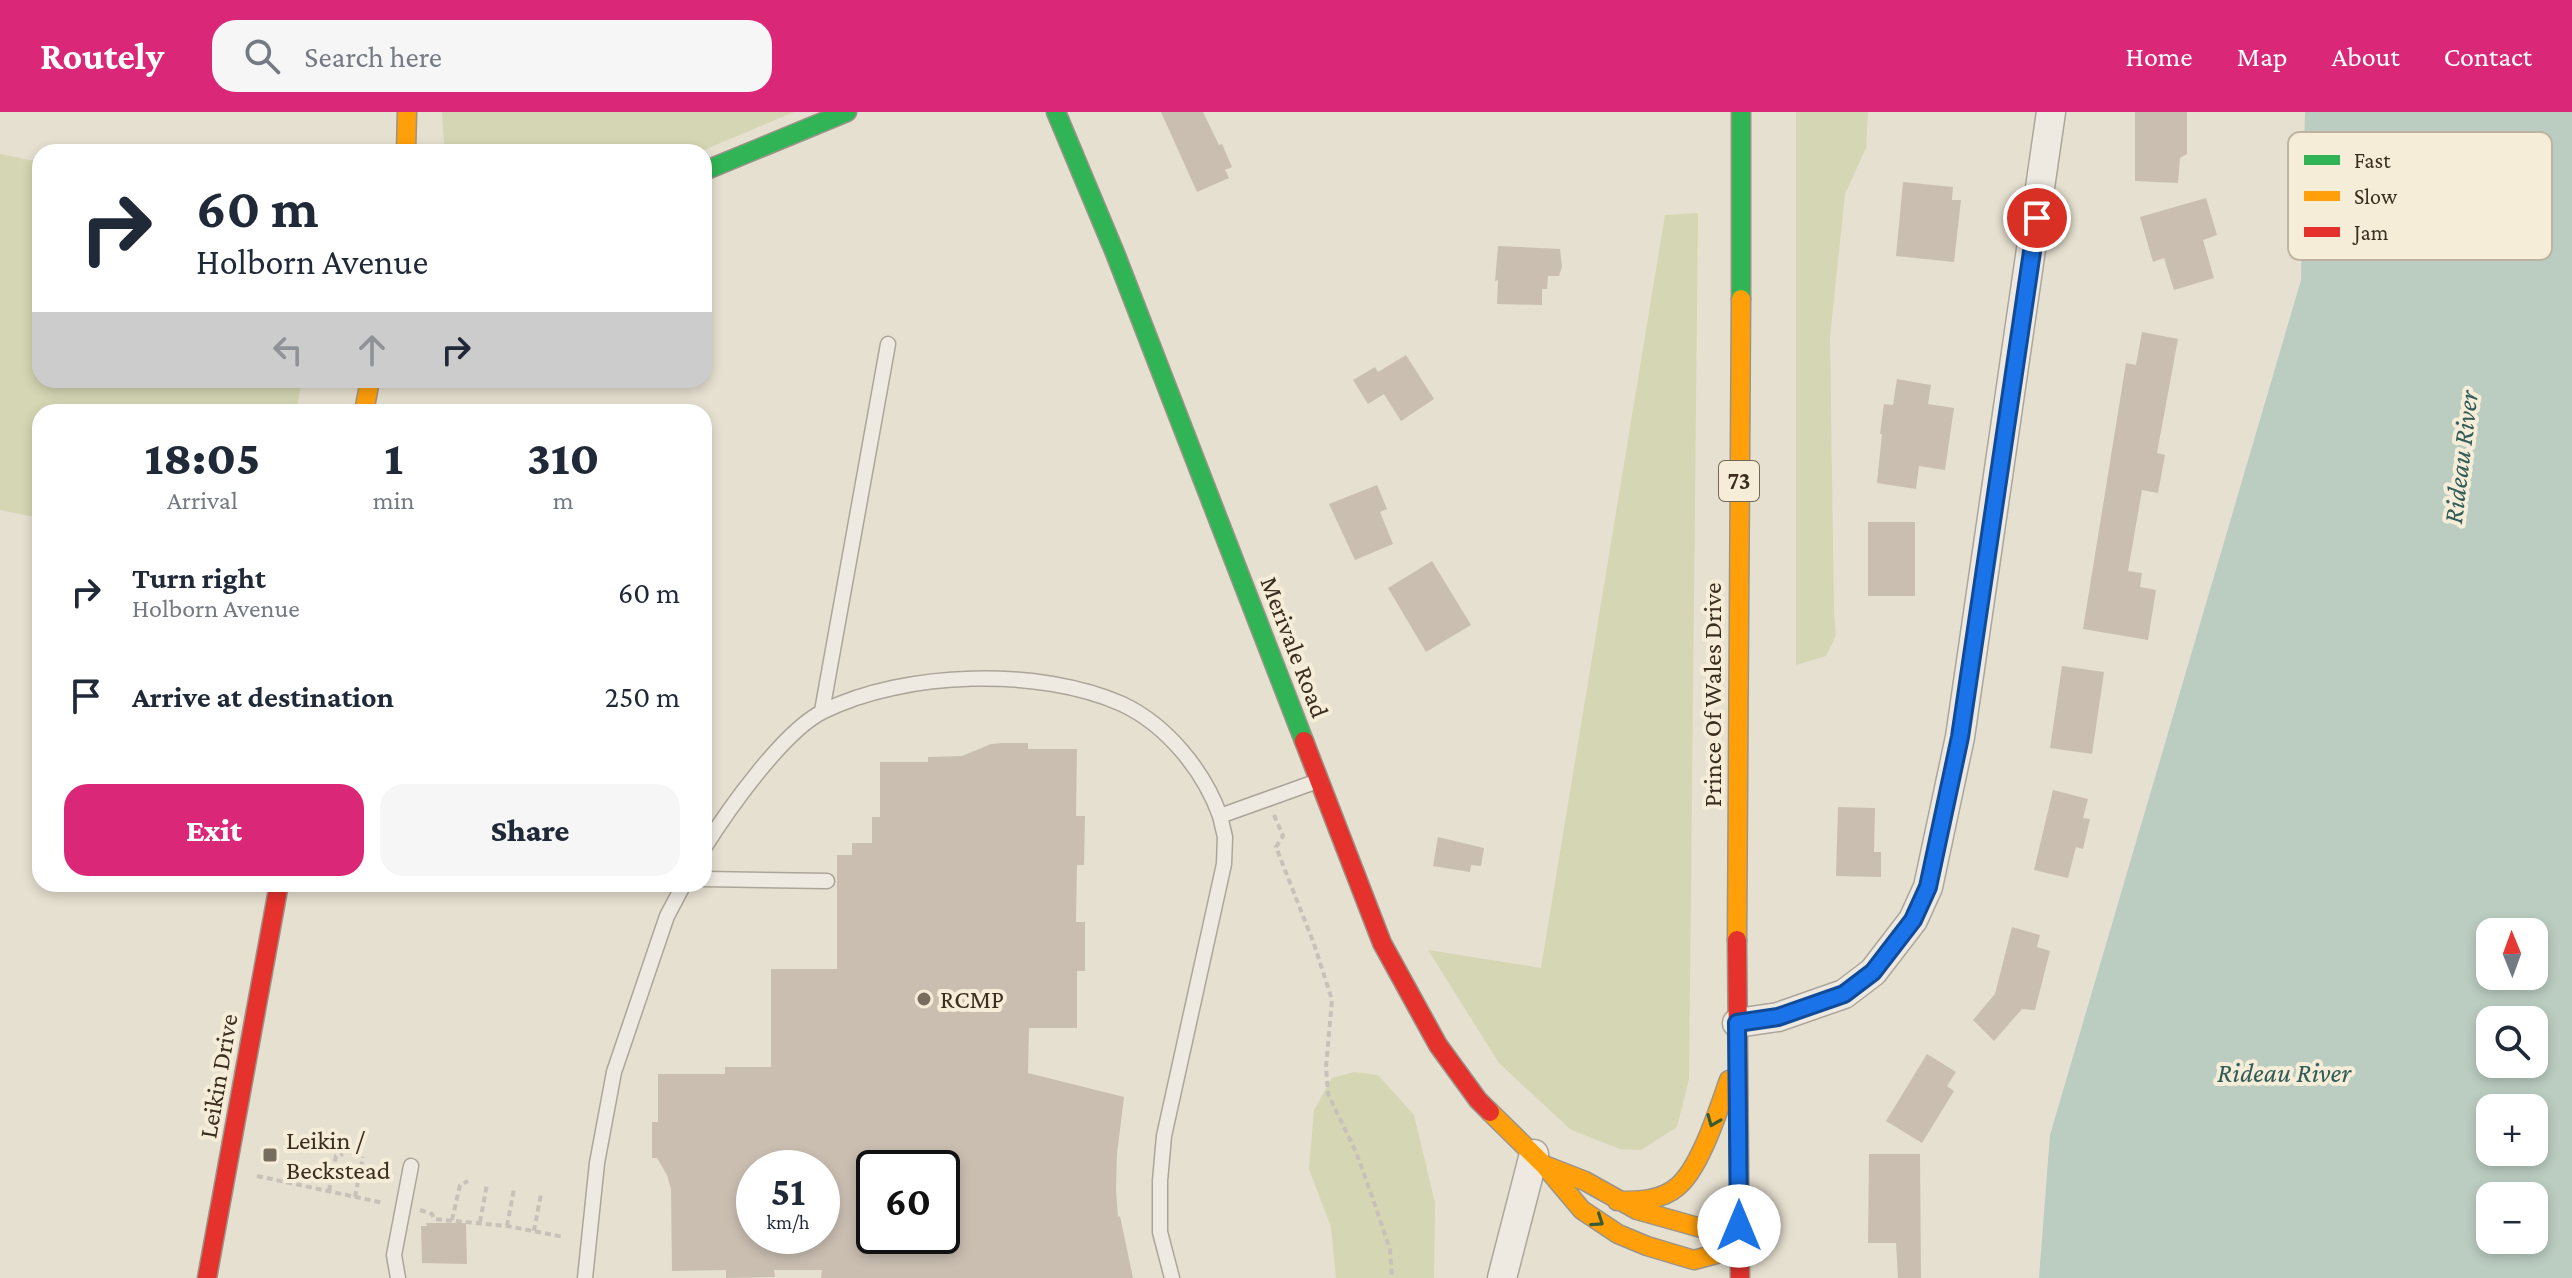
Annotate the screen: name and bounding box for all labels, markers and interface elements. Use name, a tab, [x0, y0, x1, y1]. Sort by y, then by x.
search box	[212, 20, 772, 92]
icon: search	[240, 34, 284, 78]
text: Routely	[40, 35, 164, 77]
text: Search here	[304, 40, 442, 73]
text: Home	[2126, 41, 2193, 72]
text: Map	[2237, 41, 2288, 72]
text: About	[2332, 41, 2400, 72]
text: Contact	[2444, 41, 2532, 72]
legend	[2288, 132, 2552, 260]
text: Fast	[2354, 148, 2391, 173]
icon: right	[64, 176, 168, 280]
text: 60 m	[196, 177, 319, 239]
pin	[2003, 184, 2071, 252]
text: Slow	[2354, 184, 2398, 209]
icon: arrive	[2015, 196, 2059, 240]
text: Jam	[2352, 220, 2389, 245]
text: Holborn Avenue	[196, 242, 428, 282]
icon: left	[266, 328, 310, 372]
icon: ahead	[350, 328, 394, 372]
icon: right	[434, 328, 478, 372]
water label: Rideau River	[2437, 387, 2484, 525]
text: 18:05	[145, 431, 260, 484]
text: 1	[384, 431, 403, 484]
text: 310	[527, 431, 599, 484]
road number: 73	[1719, 461, 1759, 501]
text: Arrival	[167, 486, 238, 515]
text: min	[373, 486, 414, 515]
text: m	[553, 486, 574, 515]
text: Turn right	[132, 561, 266, 594]
icon: right	[64, 570, 108, 614]
street label: Merivale Road	[1254, 573, 1335, 722]
text: 60 m	[618, 576, 680, 609]
street label: Prince Of Wales Drive	[1698, 583, 1727, 807]
text: Holborn Avenue	[132, 594, 300, 623]
icon: arrive	[64, 674, 108, 718]
text: Arrive at destination	[132, 680, 394, 713]
text: 250 m	[605, 680, 680, 713]
button: Exit	[64, 784, 364, 876]
button: Share	[380, 784, 680, 876]
north arrow	[2476, 918, 2548, 990]
map controls	[2476, 918, 2548, 1254]
place label: RCMP	[940, 985, 1004, 1014]
marker: RCMP	[915, 990, 933, 1008]
button: search	[2476, 1006, 2548, 1078]
street label: Leikin Drive	[193, 1012, 244, 1141]
water label: Rideau River	[2217, 1057, 2352, 1088]
button: +	[2476, 1094, 2548, 1166]
one-way arrow	[1707, 1113, 1723, 1127]
place label: Leikin / Beckstead	[286, 1126, 391, 1185]
marker: Leikin / Beckstead	[261, 1146, 279, 1164]
speed limit sign: 60	[856, 1150, 960, 1254]
text: 51	[771, 1169, 805, 1214]
button: −	[2476, 1182, 2548, 1254]
position arrow	[1697, 1184, 1781, 1268]
text: km/h	[766, 1211, 810, 1233]
one-way arrow	[1589, 1211, 1604, 1226]

